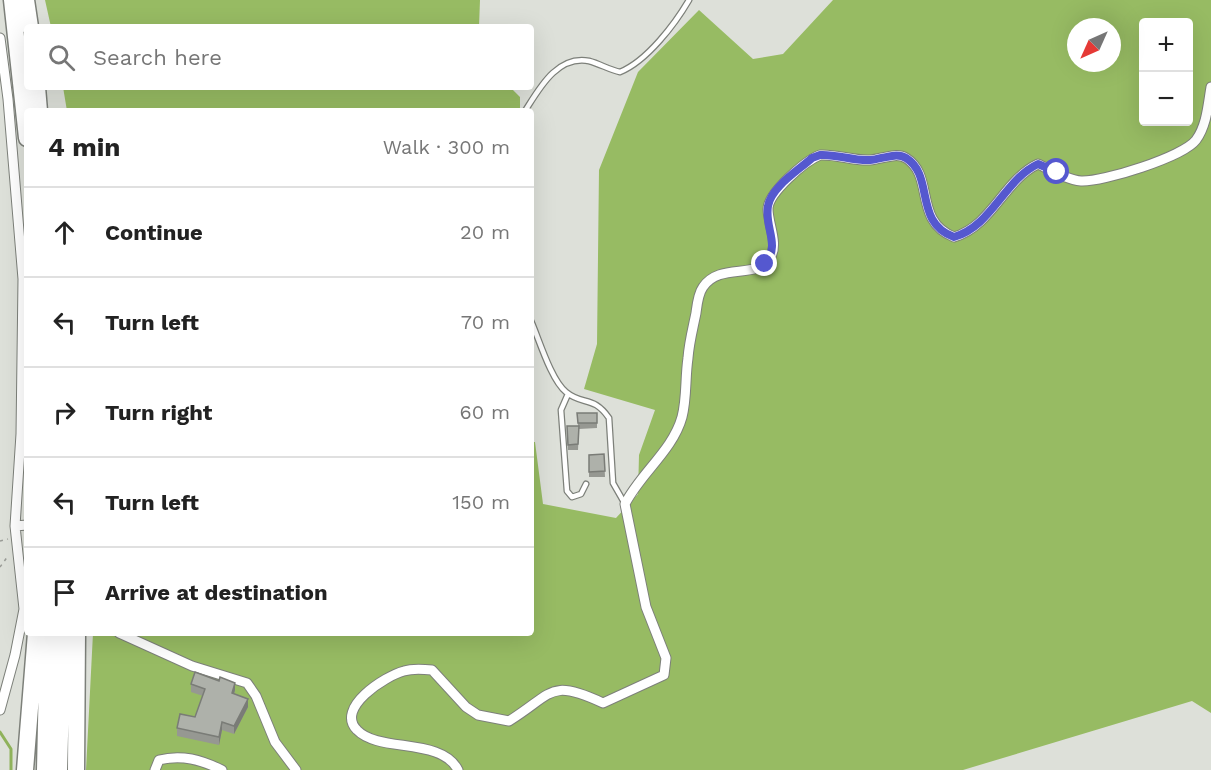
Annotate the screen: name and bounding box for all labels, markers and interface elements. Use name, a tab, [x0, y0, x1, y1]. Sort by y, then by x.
north arrow	[1067, 18, 1121, 72]
map controls	[1139, 18, 1193, 126]
button: +	[1139, 18, 1193, 72]
search box	[24, 24, 534, 90]
icon: search	[45, 41, 78, 74]
text: Search here	[93, 45, 222, 70]
button: −	[1139, 72, 1193, 126]
text: 4 min	[48, 132, 120, 162]
text: Walk · 300 m	[383, 135, 510, 159]
route start	[1043, 158, 1069, 184]
icon: ahead	[48, 216, 81, 249]
text: Continue	[105, 220, 203, 245]
text: 20 m	[460, 220, 510, 244]
route end	[751, 250, 777, 276]
icon: left	[48, 306, 81, 339]
text: Turn left	[105, 310, 199, 335]
text: 70 m	[461, 310, 510, 334]
icon: right	[48, 396, 81, 429]
text: Turn right	[105, 400, 212, 425]
text: 60 m	[460, 400, 510, 424]
icon: left	[48, 486, 81, 519]
text: Turn left	[105, 490, 199, 515]
text: 150 m	[452, 490, 510, 514]
icon: arrive	[48, 576, 81, 609]
text: Arrive at destination	[105, 580, 328, 605]

